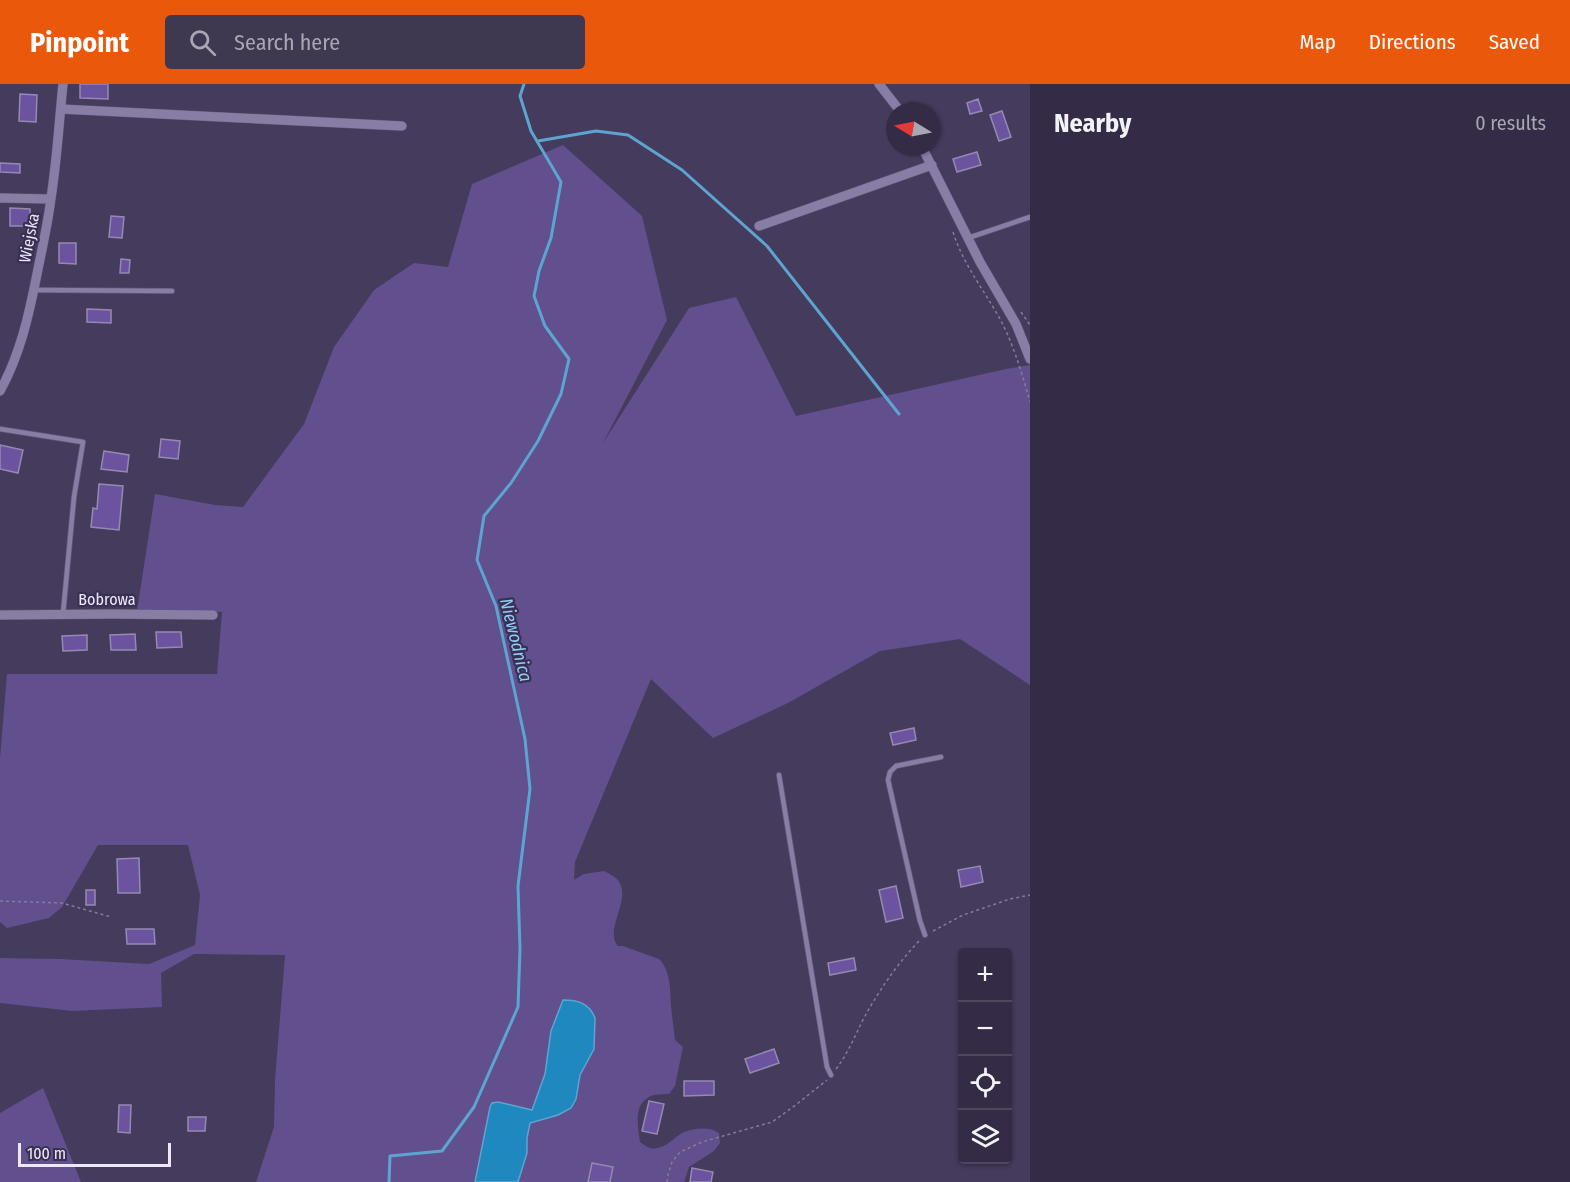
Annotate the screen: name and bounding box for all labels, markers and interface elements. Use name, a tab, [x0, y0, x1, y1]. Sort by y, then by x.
search box	[165, 15, 585, 69]
text: Pinpoint	[30, 26, 129, 59]
icon: search	[186, 26, 219, 59]
text: Search here	[234, 29, 340, 56]
text: Map	[1299, 29, 1336, 55]
text: Directions	[1369, 29, 1456, 55]
text: Saved	[1489, 29, 1540, 55]
north arrow	[886, 102, 940, 156]
text: Nearby	[1054, 108, 1131, 139]
text: 0 results	[1475, 111, 1546, 135]
street label: Wiejska	[15, 212, 43, 264]
street label: Bobrowa	[78, 590, 136, 609]
water label: Niewodnica	[495, 596, 537, 684]
map controls	[958, 948, 1012, 1164]
button: +	[958, 948, 1012, 1002]
button: −	[958, 1002, 1012, 1056]
button: locate	[958, 1056, 1012, 1110]
button: layers	[958, 1110, 1012, 1164]
scale bar	[18, 1140, 171, 1168]
text: 100 m	[27, 1144, 66, 1163]

